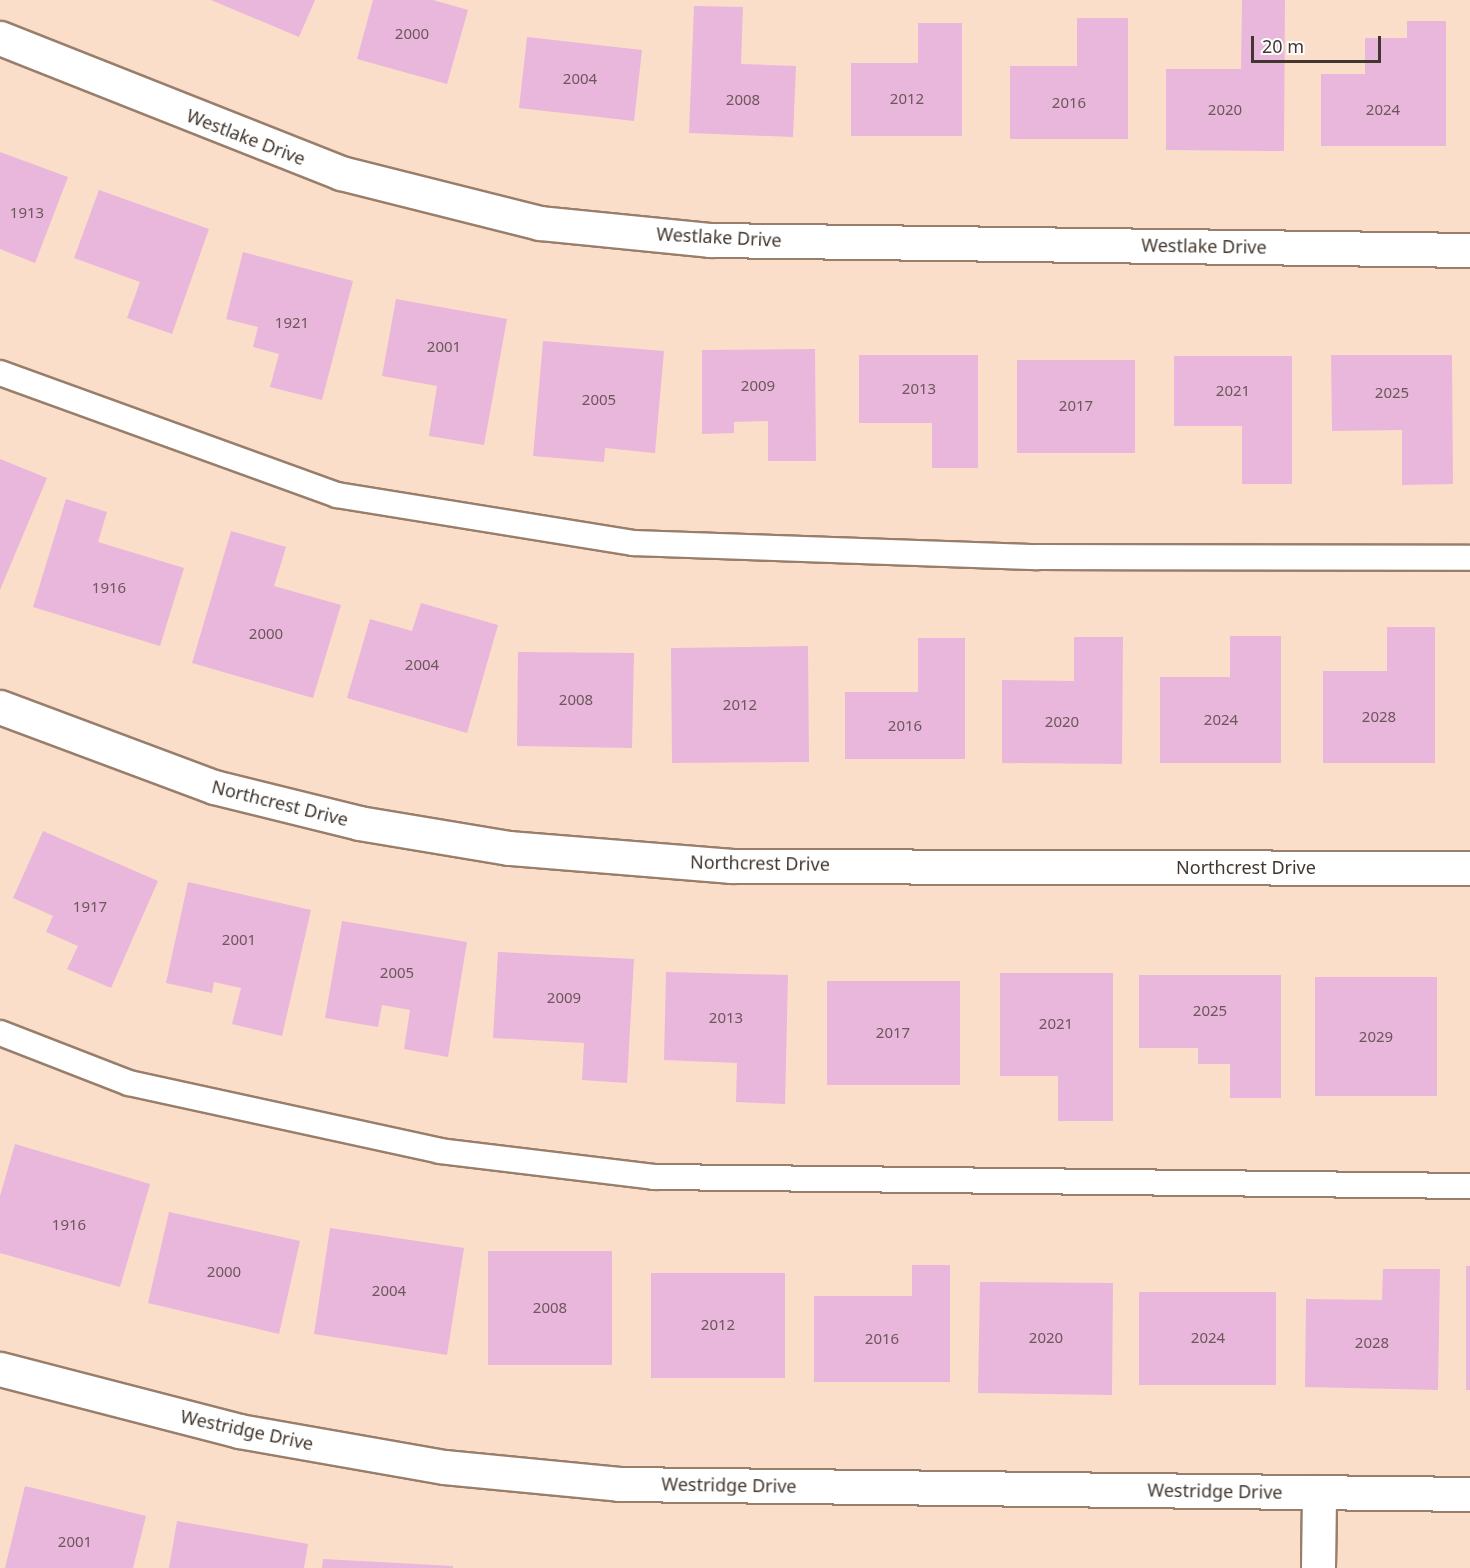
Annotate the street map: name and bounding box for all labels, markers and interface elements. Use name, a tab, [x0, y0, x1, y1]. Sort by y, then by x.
scale bar	[1254, 24, 1384, 62]
house number: 2000	[395, 25, 429, 43]
text: 20 m	[1262, 34, 1304, 58]
house number: 2004	[563, 70, 597, 88]
house number: 2012	[890, 90, 924, 108]
house number: 2008	[726, 91, 760, 109]
house number: 2016	[1052, 94, 1086, 112]
house number: 2020	[1208, 101, 1242, 119]
house number: 2024	[1366, 101, 1400, 119]
street label: Westlake Drive	[184, 104, 308, 170]
house number: 1913	[10, 204, 44, 222]
street label: Westlake Drive	[656, 223, 782, 251]
street label: Westlake Drive	[1141, 234, 1267, 258]
house number: 1921	[275, 314, 309, 332]
house number: 2001	[427, 338, 461, 356]
house number: 2009	[741, 377, 775, 395]
house number: 2013	[902, 380, 936, 398]
house number: 2021	[1216, 382, 1250, 400]
house number: 2025	[1375, 384, 1409, 402]
house number: 2005	[582, 391, 616, 409]
house number: 2017	[1059, 397, 1093, 415]
house number: 1916	[92, 579, 126, 597]
house number: 2000	[249, 625, 283, 643]
house number: 2004	[405, 656, 439, 674]
house number: 2008	[559, 691, 593, 709]
house number: 2012	[723, 696, 757, 714]
house number: 2028	[1362, 708, 1396, 726]
house number: 2024	[1204, 711, 1238, 729]
house number: 2020	[1045, 713, 1079, 731]
house number: 2016	[888, 717, 922, 735]
street label: Northcrest Drive	[210, 776, 350, 830]
street label: Northcrest Drive	[690, 851, 830, 875]
street label: Northcrest Drive	[1176, 856, 1316, 878]
house number: 1917	[73, 898, 107, 916]
house number: 2001	[222, 931, 256, 949]
house number: 2005	[380, 964, 414, 982]
house number: 2009	[547, 989, 581, 1007]
house number: 2025	[1193, 1002, 1227, 1020]
house number: 2013	[709, 1009, 743, 1027]
house number: 2021	[1039, 1015, 1073, 1033]
house number: 2017	[876, 1024, 910, 1042]
house number: 2029	[1359, 1028, 1393, 1046]
house number: 1916	[52, 1216, 86, 1234]
house number: 2000	[207, 1263, 241, 1281]
house number: 2004	[372, 1282, 406, 1300]
house number: 2008	[533, 1299, 567, 1317]
house number: 2012	[701, 1316, 735, 1334]
house number: 2020	[1029, 1329, 1063, 1347]
house number: 2024	[1191, 1329, 1225, 1347]
house number: 2016	[865, 1330, 899, 1348]
house number: 2028	[1355, 1334, 1389, 1352]
street label: Westridge Drive	[179, 1405, 315, 1455]
street label: Westridge Drive	[661, 1473, 797, 1497]
street label: Westridge Drive	[1147, 1479, 1283, 1503]
house number: 2001	[58, 1533, 92, 1551]

